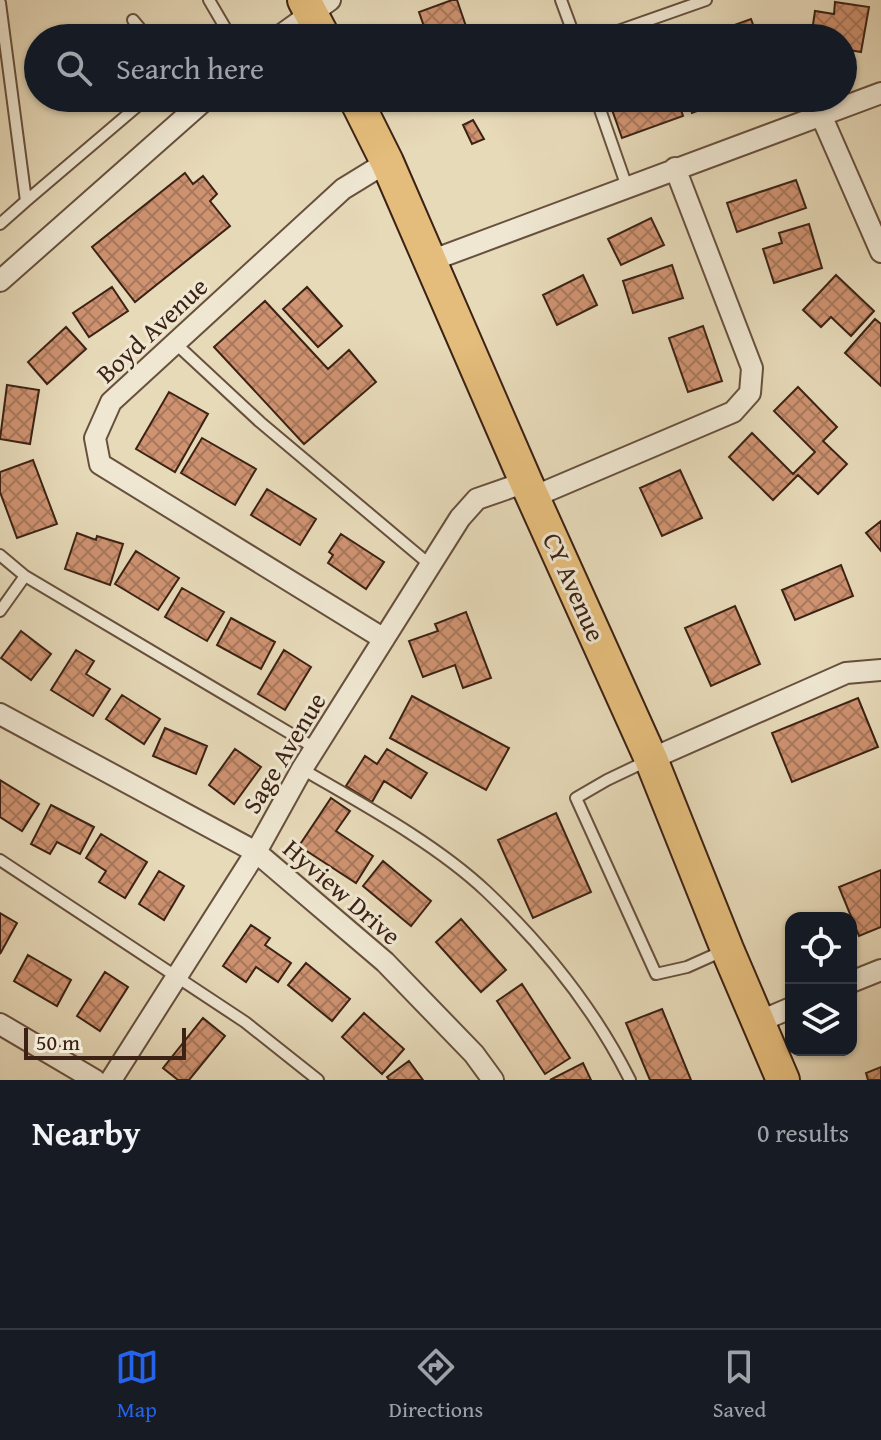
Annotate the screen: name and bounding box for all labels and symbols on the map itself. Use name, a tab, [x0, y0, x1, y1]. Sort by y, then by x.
street label: Boyd Avenue	[87, 267, 216, 392]
street label: CY Avenue	[533, 526, 616, 647]
street label: Sage Avenue	[232, 685, 335, 821]
street label: Hyview Drive	[275, 829, 410, 954]
scale bar	[24, 1024, 186, 1060]

